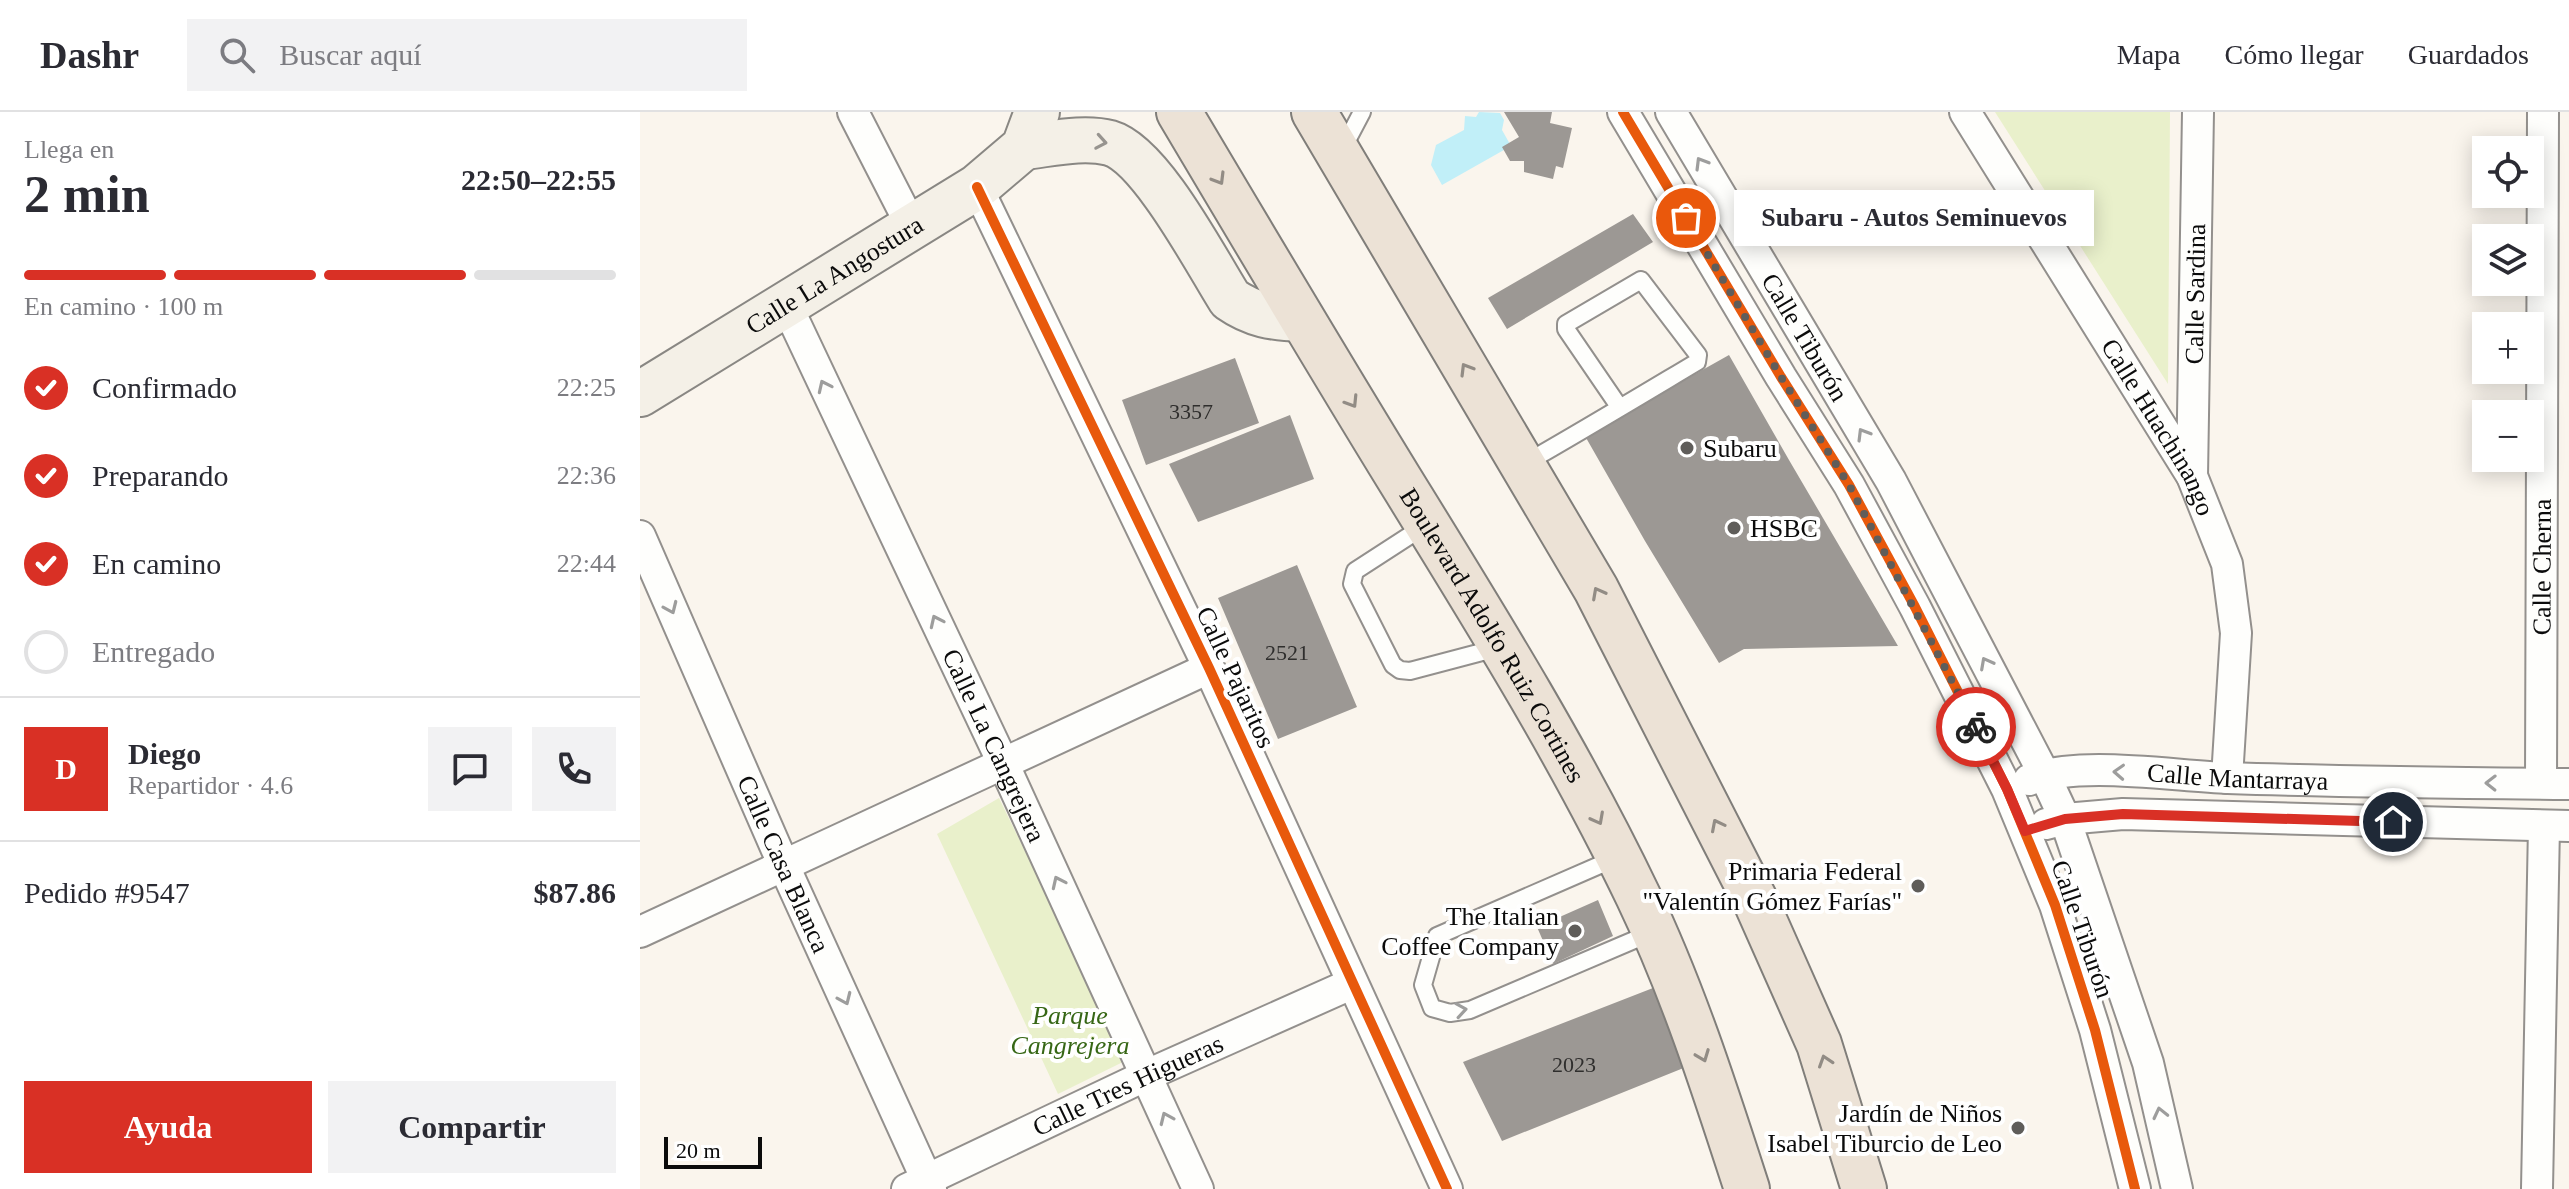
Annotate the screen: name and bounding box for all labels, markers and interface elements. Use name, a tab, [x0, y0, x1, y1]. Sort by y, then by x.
search box	[187, 19, 747, 91]
icon: search	[215, 33, 259, 77]
text: Dashr	[40, 34, 139, 76]
text: Buscar aquí	[279, 38, 422, 71]
text: Mapa	[2117, 39, 2181, 70]
text: Cómo llegar	[2225, 39, 2364, 70]
text: Guardados	[2408, 39, 2529, 70]
one-way arrow	[1094, 133, 1108, 150]
text: Llega en	[24, 135, 114, 164]
map controls	[2472, 136, 2544, 472]
button: locate	[2472, 136, 2544, 208]
one-way arrow	[1696, 157, 1711, 171]
text: 22:50–22:55	[461, 163, 616, 196]
text: 2 min	[24, 166, 150, 223]
one-way arrow	[1209, 170, 1225, 185]
pin	[1652, 184, 1720, 252]
callout: Subaru - Autos Seminuevos	[1734, 190, 2094, 246]
icon: bag	[1664, 196, 1708, 240]
text: Subaru - Autos Seminuevos	[1761, 203, 2067, 232]
street label: Calle La Angostura	[741, 210, 929, 340]
street label: Calle Sardina	[2180, 223, 2211, 365]
button: layers	[2472, 224, 2544, 296]
street label: Calle Tiburón	[1755, 268, 1854, 406]
text: En camino · 100 m	[24, 292, 223, 321]
button: +	[2472, 312, 2544, 384]
street label: Calle Huachinango	[2095, 334, 2220, 520]
one-way arrow	[1460, 363, 1476, 378]
icon: check	[24, 366, 68, 410]
text: Confirmado	[92, 371, 237, 404]
text: 22:25	[557, 373, 616, 402]
one-way arrow	[818, 379, 834, 394]
one-way arrow	[1343, 393, 1358, 408]
house number: 3357	[1169, 399, 1213, 424]
button: −	[2472, 400, 2544, 472]
one-way arrow	[1857, 428, 1873, 443]
place label: Subaru	[1703, 434, 1777, 463]
marker: Subaru	[1678, 439, 1696, 457]
icon: check	[24, 454, 68, 498]
text: Preparando	[92, 459, 229, 492]
text: 22:36	[557, 461, 616, 490]
street label: Boulevard Adolfo Ruiz Cortines	[1394, 483, 1591, 787]
street label: Calle Cherna	[2527, 498, 2557, 635]
place label: HSBC	[1750, 514, 1818, 543]
marker: HSBC	[1725, 519, 1743, 537]
icon: check	[24, 542, 68, 586]
text: En camino	[92, 547, 221, 580]
text: 22:44	[557, 549, 616, 578]
one-way arrow	[1593, 587, 1608, 602]
one-way arrow	[662, 599, 678, 614]
street label: Calle Pajaritos	[1190, 602, 1281, 752]
one-way arrow	[930, 614, 946, 629]
text: Entregado	[92, 635, 215, 668]
house number: 2521	[1265, 640, 1309, 665]
street label: Calle La Cangrejera	[936, 645, 1051, 847]
one-way arrow	[1981, 656, 1996, 671]
courier	[1936, 687, 2016, 767]
icon: bike	[1954, 705, 1998, 749]
button: chat	[428, 727, 512, 811]
button: phone	[532, 727, 616, 811]
text: Diego	[128, 737, 201, 770]
text: D	[55, 752, 77, 785]
street label: Calle Mantarraya	[2146, 758, 2329, 796]
one-way arrow	[2112, 764, 2125, 781]
text: Repartidor · 4.6	[128, 771, 293, 800]
street label: Calle Casa Blanca	[731, 771, 836, 958]
one-way arrow	[2484, 774, 2497, 791]
pin	[2359, 788, 2427, 856]
icon: home	[2371, 800, 2415, 844]
one-way arrow	[1588, 811, 1603, 826]
one-way arrow	[1711, 818, 1726, 833]
street label: Calle Tiburón	[2045, 856, 2120, 1002]
place label: Primaria Federal "Valentín Gómez Farías"	[1643, 857, 1902, 916]
one-way arrow	[1052, 875, 1068, 890]
text: Pedido #9547	[24, 876, 190, 909]
text: $87.86	[534, 876, 616, 909]
marker: Primaria Federal "Valentín Gómez Farías"	[1909, 877, 1927, 895]
place label: The Italian Coffee Company	[1381, 902, 1559, 961]
marker: The Italian Coffee Company	[1566, 922, 1584, 940]
one-way arrow	[835, 991, 851, 1005]
park label: Parque Cangrejera	[1011, 1001, 1129, 1060]
one-way arrow	[1454, 1002, 1468, 1019]
street label: Calle Tres Higueras	[1028, 1029, 1228, 1142]
one-way arrow	[1693, 1048, 1710, 1062]
house number: 2023	[1552, 1052, 1596, 1077]
one-way arrow	[1818, 1055, 1834, 1068]
button: Ayuda	[24, 1081, 312, 1173]
button: Compartir	[328, 1081, 616, 1173]
place label: Jardín de Niños Isabel Tiburcio de Leo	[1767, 1099, 2002, 1158]
one-way arrow	[2152, 1107, 2169, 1120]
one-way arrow	[1160, 1112, 1176, 1126]
marker: Jardín de Niños Isabel Tiburcio de Leo	[2009, 1119, 2027, 1137]
scale bar	[664, 1133, 762, 1169]
text: 20 m	[676, 1138, 721, 1163]

